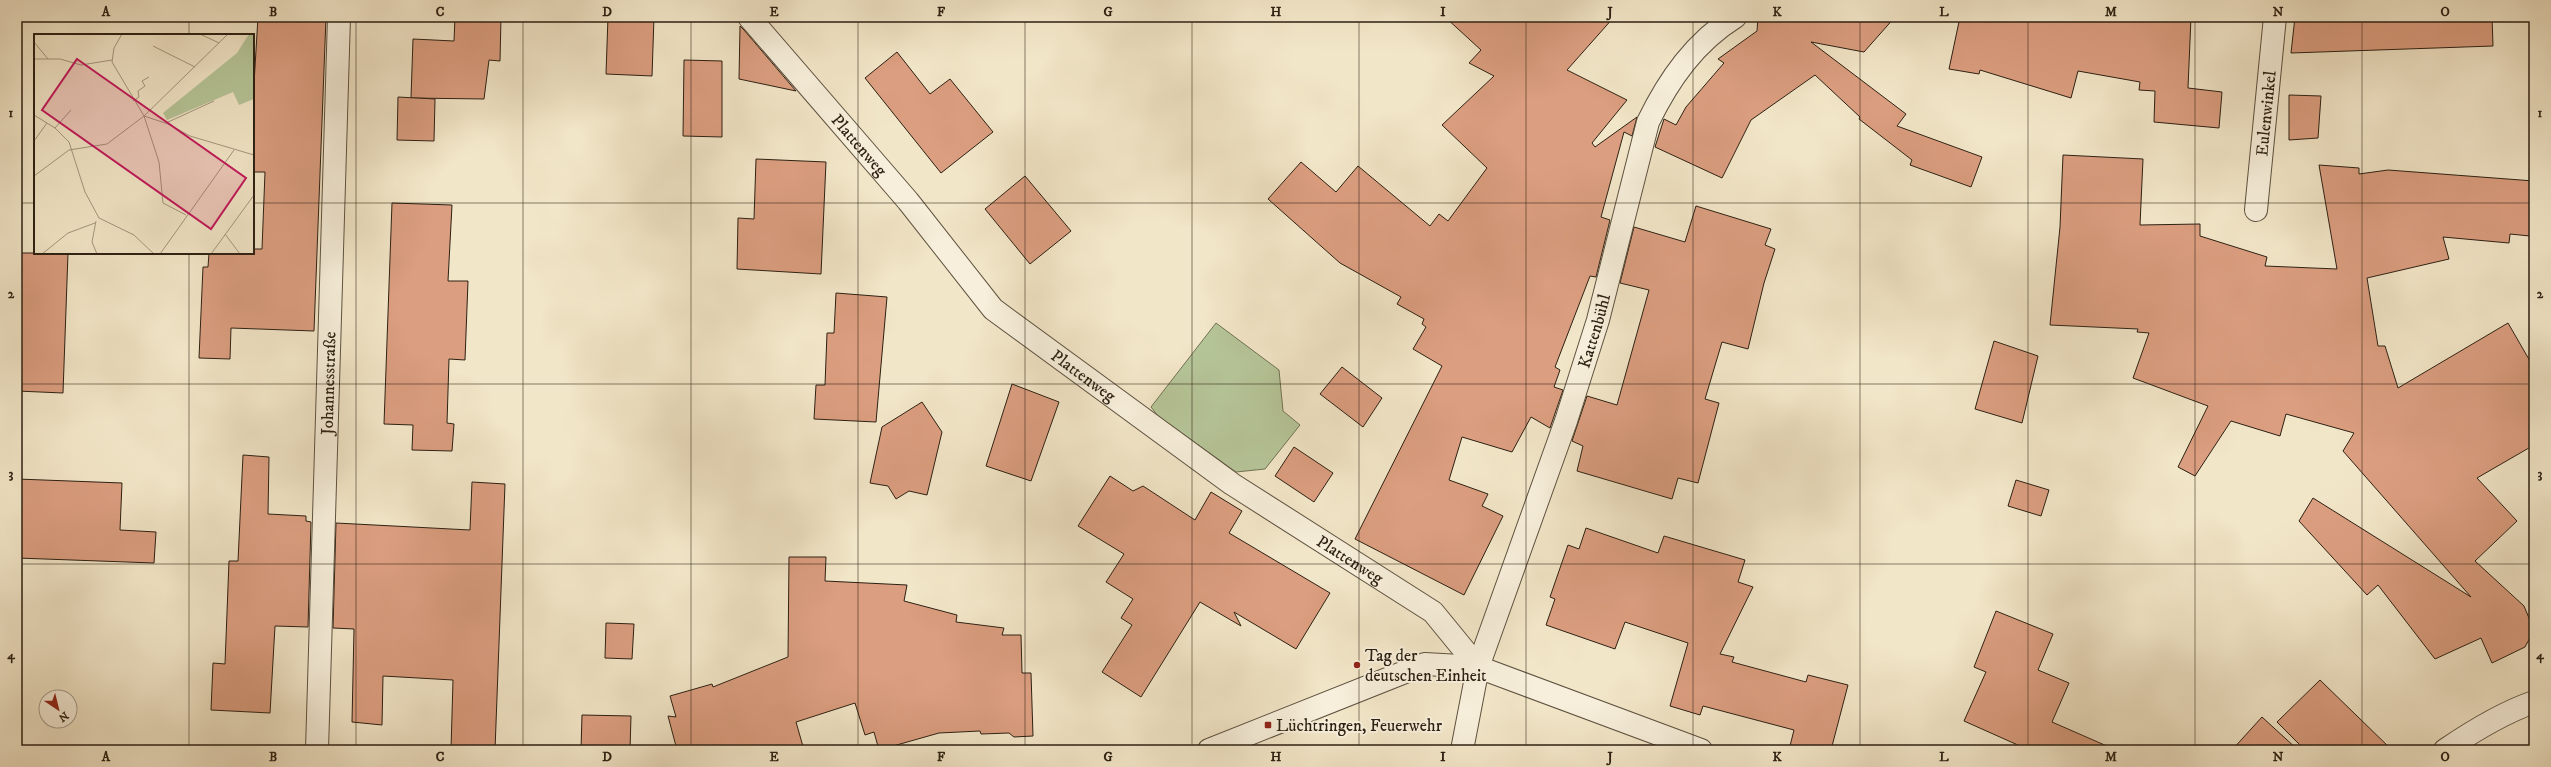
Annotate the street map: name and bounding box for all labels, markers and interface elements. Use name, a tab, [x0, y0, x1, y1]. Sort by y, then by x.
text: A	[101, 4, 111, 20]
text: B	[269, 4, 277, 20]
text: C	[436, 4, 445, 20]
text: D	[602, 4, 612, 20]
text: E	[769, 4, 779, 20]
text: F	[937, 4, 946, 20]
text: G	[1103, 4, 1113, 20]
text: H	[1271, 4, 1282, 20]
text: I	[1440, 4, 1446, 20]
text: J	[1605, 4, 1613, 21]
text: K	[1772, 4, 1782, 20]
text: L	[1939, 4, 1949, 20]
text: M	[2105, 4, 2117, 20]
text: N	[2273, 4, 2284, 20]
text: O	[2440, 4, 2450, 20]
inset map	[34, 34, 254, 254]
street label: Eulenwinkel	[2251, 70, 2282, 157]
text: 1	[9, 105, 14, 121]
text: 1	[2538, 105, 2543, 121]
street label: Plattenweg	[826, 110, 892, 182]
text: 2	[8, 286, 15, 302]
text: 2	[2537, 286, 2544, 302]
street label: Kattenbühl	[1573, 292, 1616, 371]
street label: Johannesstraße	[316, 331, 342, 437]
street label: Plattenweg	[1046, 345, 1120, 408]
text: 3	[9, 466, 14, 482]
text: 3	[2538, 466, 2543, 482]
street label: Plattenweg	[1312, 531, 1388, 590]
place label: Tag der deutschen Einheit	[1365, 645, 1487, 687]
text: 4	[6, 647, 15, 664]
text: 4	[2535, 647, 2544, 664]
marker: Tag der deutschen Einheit	[1352, 660, 1362, 670]
north arrow	[38, 689, 78, 729]
text: N	[55, 708, 71, 725]
place label: Lüchtringen, Feuerwehr	[1276, 715, 1443, 737]
marker: Lüchtringen, Feuerwehr	[1263, 720, 1273, 730]
text: A	[101, 749, 111, 765]
text: B	[269, 749, 277, 765]
text: C	[436, 749, 445, 765]
text: D	[602, 749, 612, 765]
text: E	[769, 749, 779, 765]
text: F	[937, 749, 946, 765]
text: G	[1103, 749, 1113, 765]
text: H	[1271, 749, 1282, 765]
text: I	[1440, 749, 1446, 765]
text: J	[1605, 749, 1613, 766]
text: K	[1772, 749, 1782, 765]
text: L	[1939, 749, 1949, 765]
text: M	[2105, 749, 2117, 765]
text: N	[2273, 749, 2284, 765]
text: O	[2440, 749, 2450, 765]

